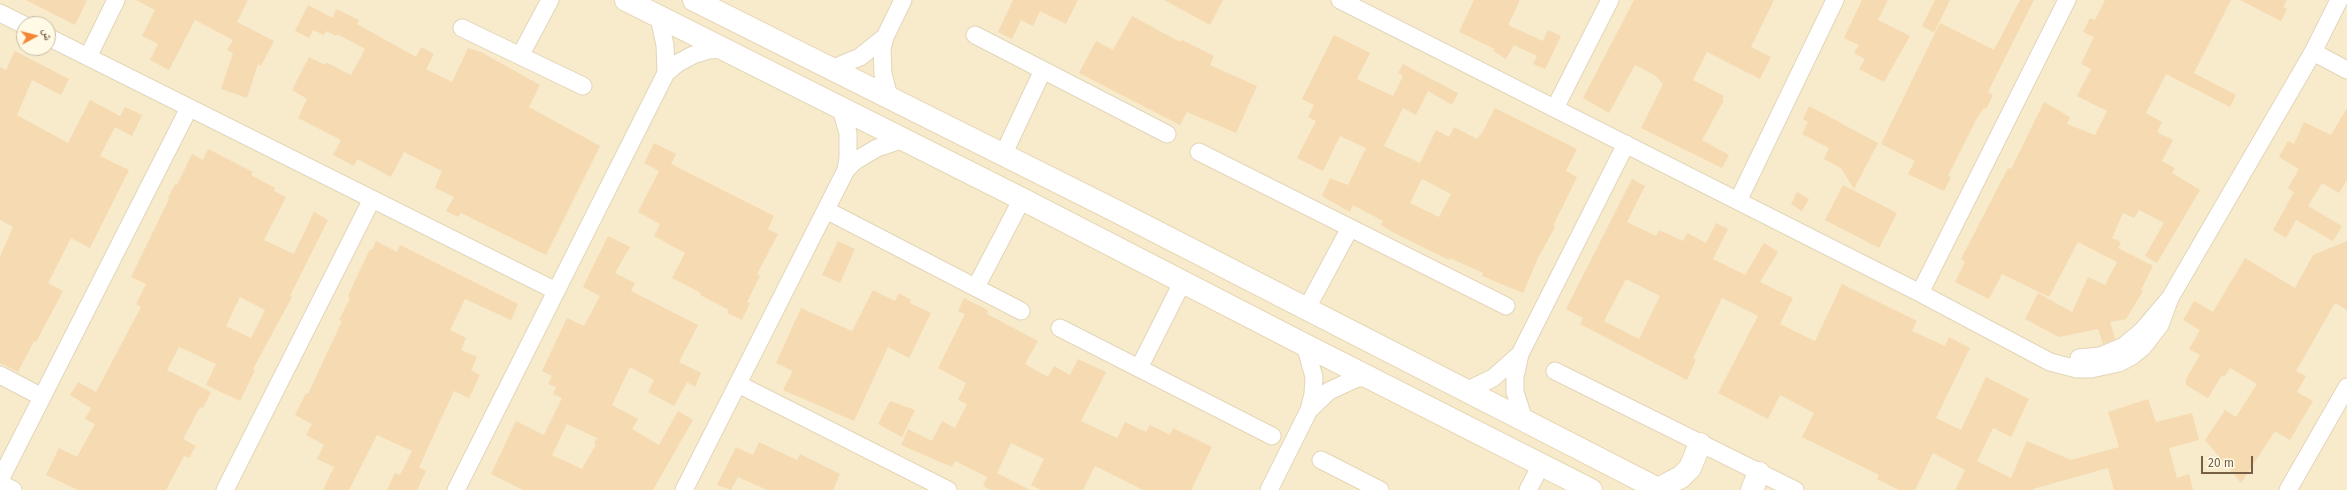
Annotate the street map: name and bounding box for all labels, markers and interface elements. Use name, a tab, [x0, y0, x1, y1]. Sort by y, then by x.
north arrow	[16, 16, 56, 56]
text: ش	[40, 28, 55, 41]
scale bar	[2203, 448, 2255, 474]
text: 20 m	[2208, 456, 2234, 470]

